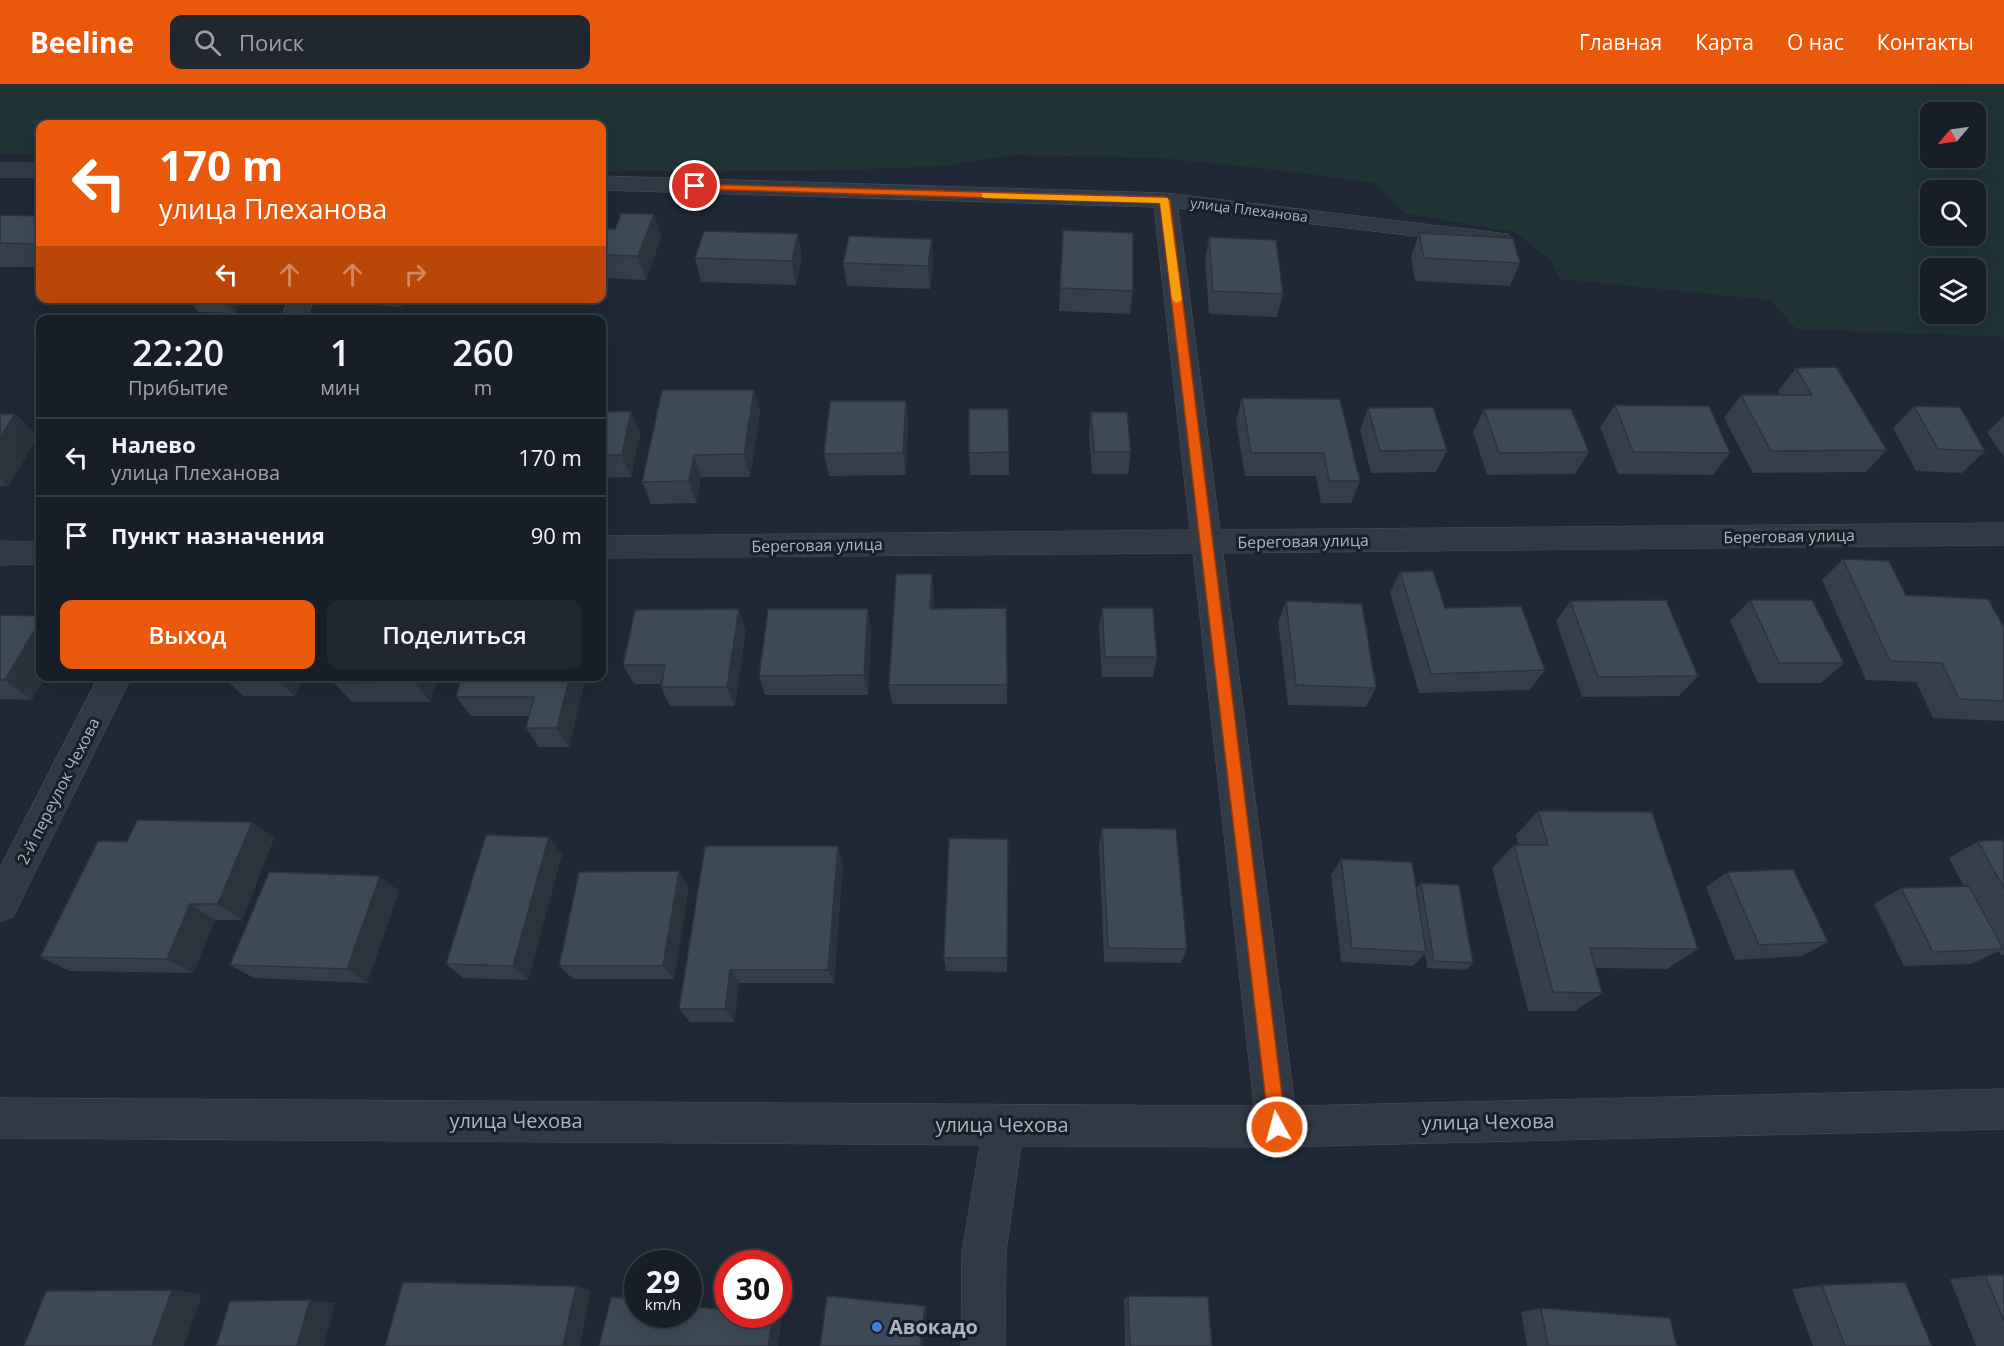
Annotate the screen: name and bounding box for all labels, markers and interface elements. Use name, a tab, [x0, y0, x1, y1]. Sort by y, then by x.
search box	[170, 15, 590, 69]
text: Beeline	[30, 23, 134, 61]
icon: search	[191, 26, 224, 59]
text: Поиск	[239, 27, 304, 57]
text: Главная	[1579, 28, 1662, 56]
text: Карта	[1695, 28, 1754, 56]
text: О нас	[1787, 28, 1844, 56]
text: Контакты	[1877, 28, 1974, 56]
north arrow	[1920, 102, 1986, 168]
map controls	[1920, 102, 1986, 324]
text: 170 m	[159, 136, 283, 193]
icon: left	[60, 144, 138, 222]
pin	[669, 160, 720, 211]
icon: arrive	[678, 169, 711, 202]
button: search	[1920, 180, 1986, 246]
text: улица Плеханова	[159, 190, 387, 227]
street label: улица Плеханова	[1189, 193, 1309, 226]
icon: left	[210, 258, 243, 291]
icon: ahead	[273, 258, 306, 291]
icon: ahead	[336, 258, 369, 291]
icon: right	[399, 258, 432, 291]
button: layers	[1920, 258, 1986, 324]
text: 22:20	[132, 328, 224, 377]
text: 1	[330, 328, 350, 377]
text: 260	[452, 328, 514, 377]
text: Прибытие	[128, 374, 228, 401]
text: мин	[320, 374, 360, 401]
text: m	[474, 374, 492, 401]
text: Налево	[111, 429, 196, 459]
icon: left	[60, 441, 93, 474]
text: 170 m	[518, 442, 582, 472]
text: улица Плеханова	[111, 459, 280, 486]
icon: arrive	[60, 519, 93, 552]
text: Пункт назначения	[111, 520, 325, 550]
text: 90 m	[531, 520, 582, 550]
street label: Береговая улица	[1723, 524, 1855, 548]
street label: Береговая улица	[1237, 529, 1369, 553]
street label: Береговая улица	[751, 533, 883, 557]
button: Выход	[60, 600, 315, 669]
button: Поделиться	[327, 600, 582, 669]
street label: 2-й переулок Чехова	[11, 714, 105, 868]
position arrow	[1245, 1095, 1309, 1159]
street label: улица Чехова	[449, 1107, 583, 1134]
street label: улица Чехова	[1421, 1107, 1555, 1136]
street label: улица Чехова	[935, 1111, 1069, 1138]
speed limit sign: 30	[714, 1250, 792, 1328]
text: 29	[646, 1261, 680, 1302]
text: km/h	[645, 1294, 681, 1314]
place label: Авокадо	[889, 1313, 978, 1340]
marker: Авокадо	[870, 1320, 884, 1334]

